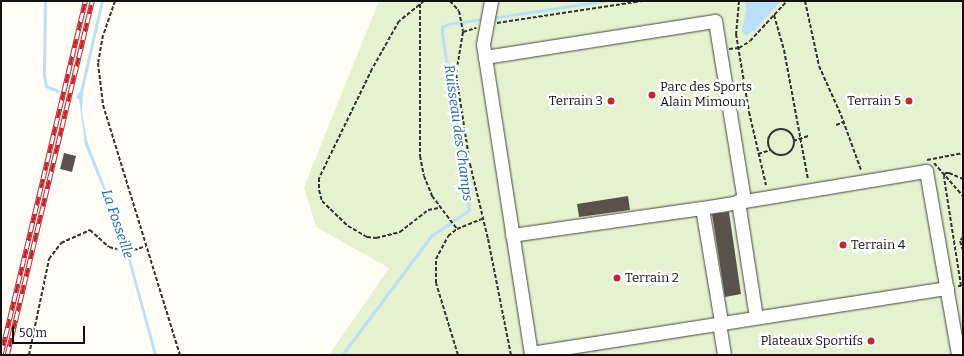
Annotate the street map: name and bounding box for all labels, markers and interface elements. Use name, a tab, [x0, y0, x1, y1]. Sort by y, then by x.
water label: Ruisseau des Champs	[440, 64, 476, 202]
place label: Parc des Sports Alain Mimoun	[660, 80, 752, 111]
marker: Parc des Sports Alain Mimoun	[647, 90, 657, 100]
place label: Terrain 3	[549, 93, 603, 109]
place label: Terrain 5	[847, 93, 901, 109]
marker: Terrain 3	[606, 96, 616, 106]
marker: Terrain 5	[904, 96, 914, 106]
water label: La Fosseille	[97, 187, 137, 261]
place label: Terrain 4	[851, 237, 905, 253]
marker: Terrain 4	[838, 240, 848, 250]
place label: Terrain 2	[625, 270, 679, 286]
marker: Terrain 2	[612, 273, 622, 283]
scale bar	[14, 318, 87, 344]
text: 50 m	[19, 326, 47, 340]
place label: Plateaux Sportifs	[761, 333, 863, 349]
marker: Plateaux Sportifs	[866, 336, 876, 346]

